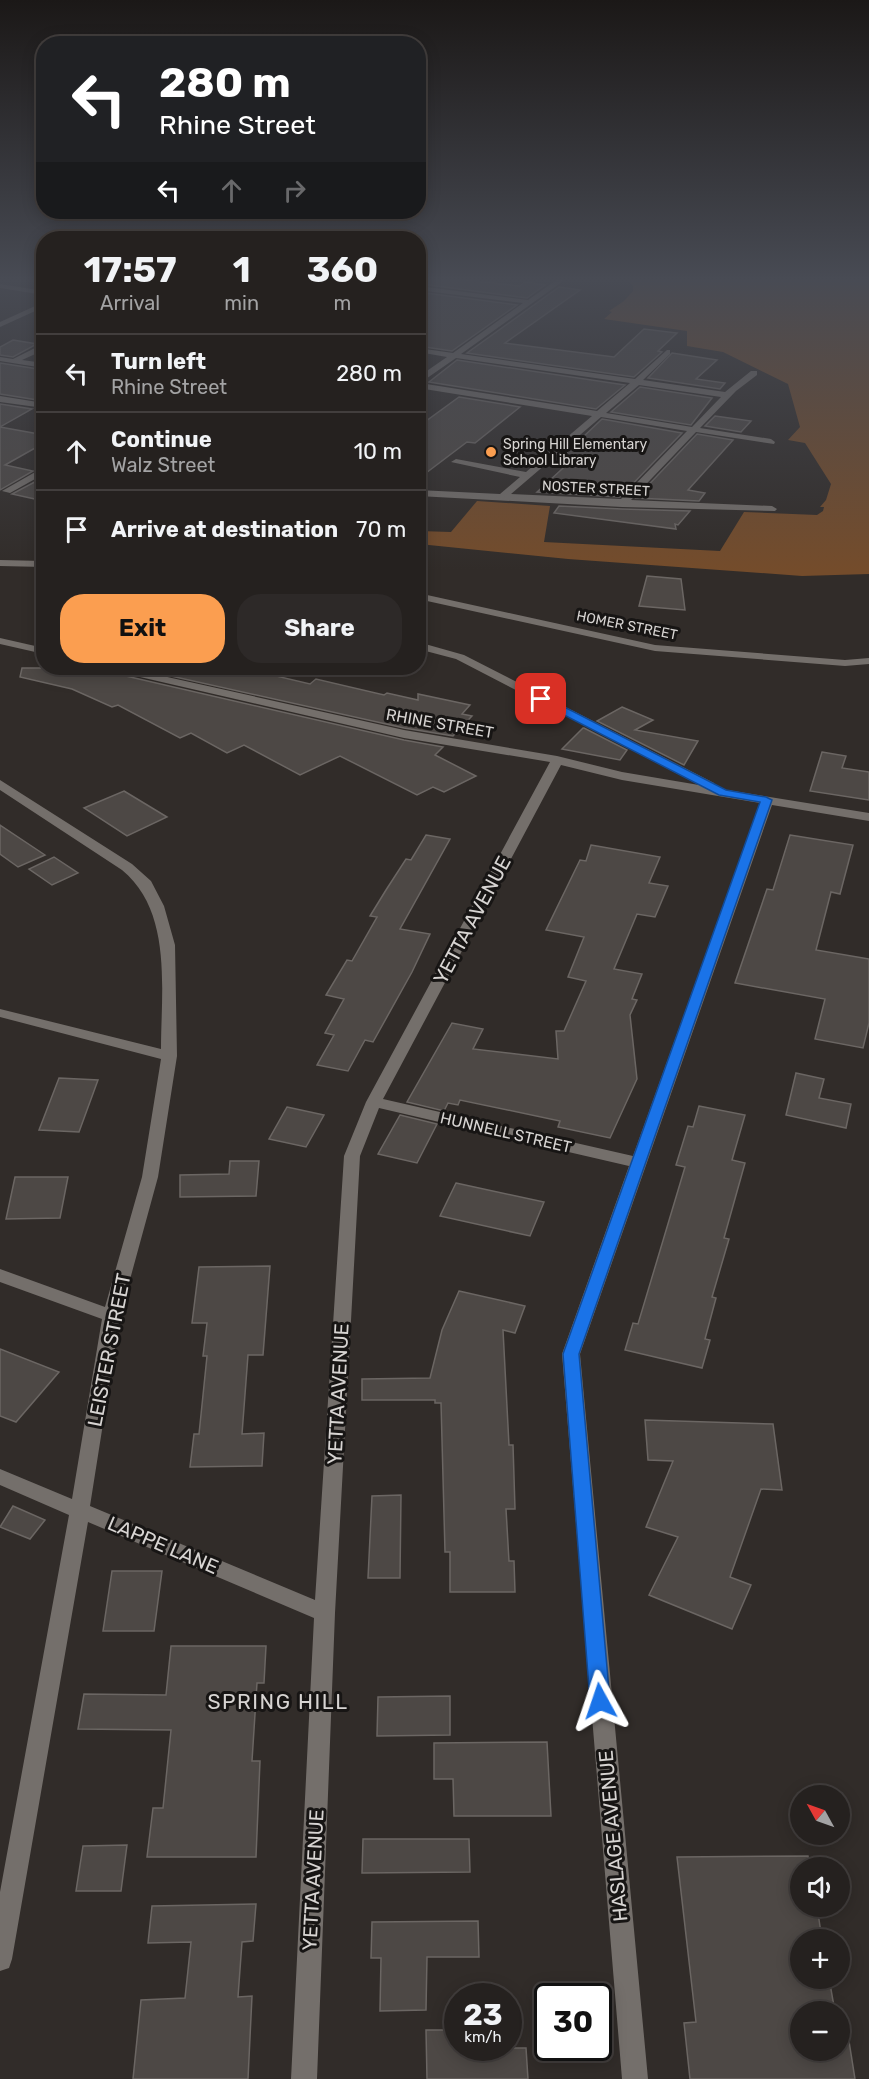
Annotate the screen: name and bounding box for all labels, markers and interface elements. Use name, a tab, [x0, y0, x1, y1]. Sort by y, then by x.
text: 280 m	[159, 58, 291, 108]
icon: left	[60, 60, 138, 138]
text: Rhine Street	[159, 109, 316, 141]
icon: left	[152, 174, 185, 207]
icon: ahead	[215, 174, 248, 207]
icon: right	[278, 174, 311, 207]
text: 17:57	[84, 248, 177, 291]
text: 1	[233, 248, 251, 291]
text: 360	[307, 248, 378, 291]
text: Arrival	[100, 291, 160, 315]
text: min	[224, 291, 259, 315]
text: m	[334, 291, 351, 315]
text: Turn left	[111, 348, 206, 375]
icon: left	[60, 357, 93, 390]
text: 280 m	[336, 360, 402, 387]
text: Rhine Street	[111, 375, 227, 399]
text: Continue	[111, 426, 212, 453]
icon: ahead	[60, 435, 93, 468]
place label: Spring Hill Elementary School Library	[503, 436, 648, 469]
text: 10 m	[354, 438, 402, 465]
marker: Spring Hill Elementary School Library	[484, 445, 498, 459]
text: Walz Street	[111, 453, 215, 477]
street label: NOSTER STREET	[542, 477, 650, 500]
icon: arrive	[60, 513, 93, 546]
text: Arrive at destination	[111, 516, 338, 543]
text: 70 m	[356, 516, 406, 543]
button: Exit	[60, 594, 225, 663]
button: Share	[237, 594, 402, 663]
street label: HOMER STREET	[575, 607, 679, 644]
pin	[515, 673, 566, 724]
icon: arrive	[524, 682, 557, 715]
street label: RHINE STREET	[384, 705, 495, 742]
street label: YETTA AVENUE	[428, 852, 516, 988]
street label: HUNNELL STREET	[438, 1108, 573, 1157]
street label: LEISTER STREET	[82, 1271, 136, 1429]
street label: YETTA AVENUE	[322, 1323, 354, 1465]
street label: LAPPE LANE	[104, 1511, 222, 1579]
position arrow	[568, 1669, 632, 1733]
district label: SPRING HILL	[208, 1689, 348, 1714]
street label: HASLAGE AVENUE	[594, 1749, 632, 1923]
north arrow	[790, 1785, 850, 1845]
map controls	[790, 1785, 850, 2061]
street label: YETTA AVENUE	[297, 1809, 329, 1951]
button: sound	[790, 1857, 850, 1917]
button: +	[790, 1929, 850, 1989]
speed limit sign: 30	[534, 1983, 612, 2061]
text: 23	[463, 1997, 503, 2033]
button: −	[790, 2001, 850, 2061]
text: km/h	[464, 2028, 502, 2046]

